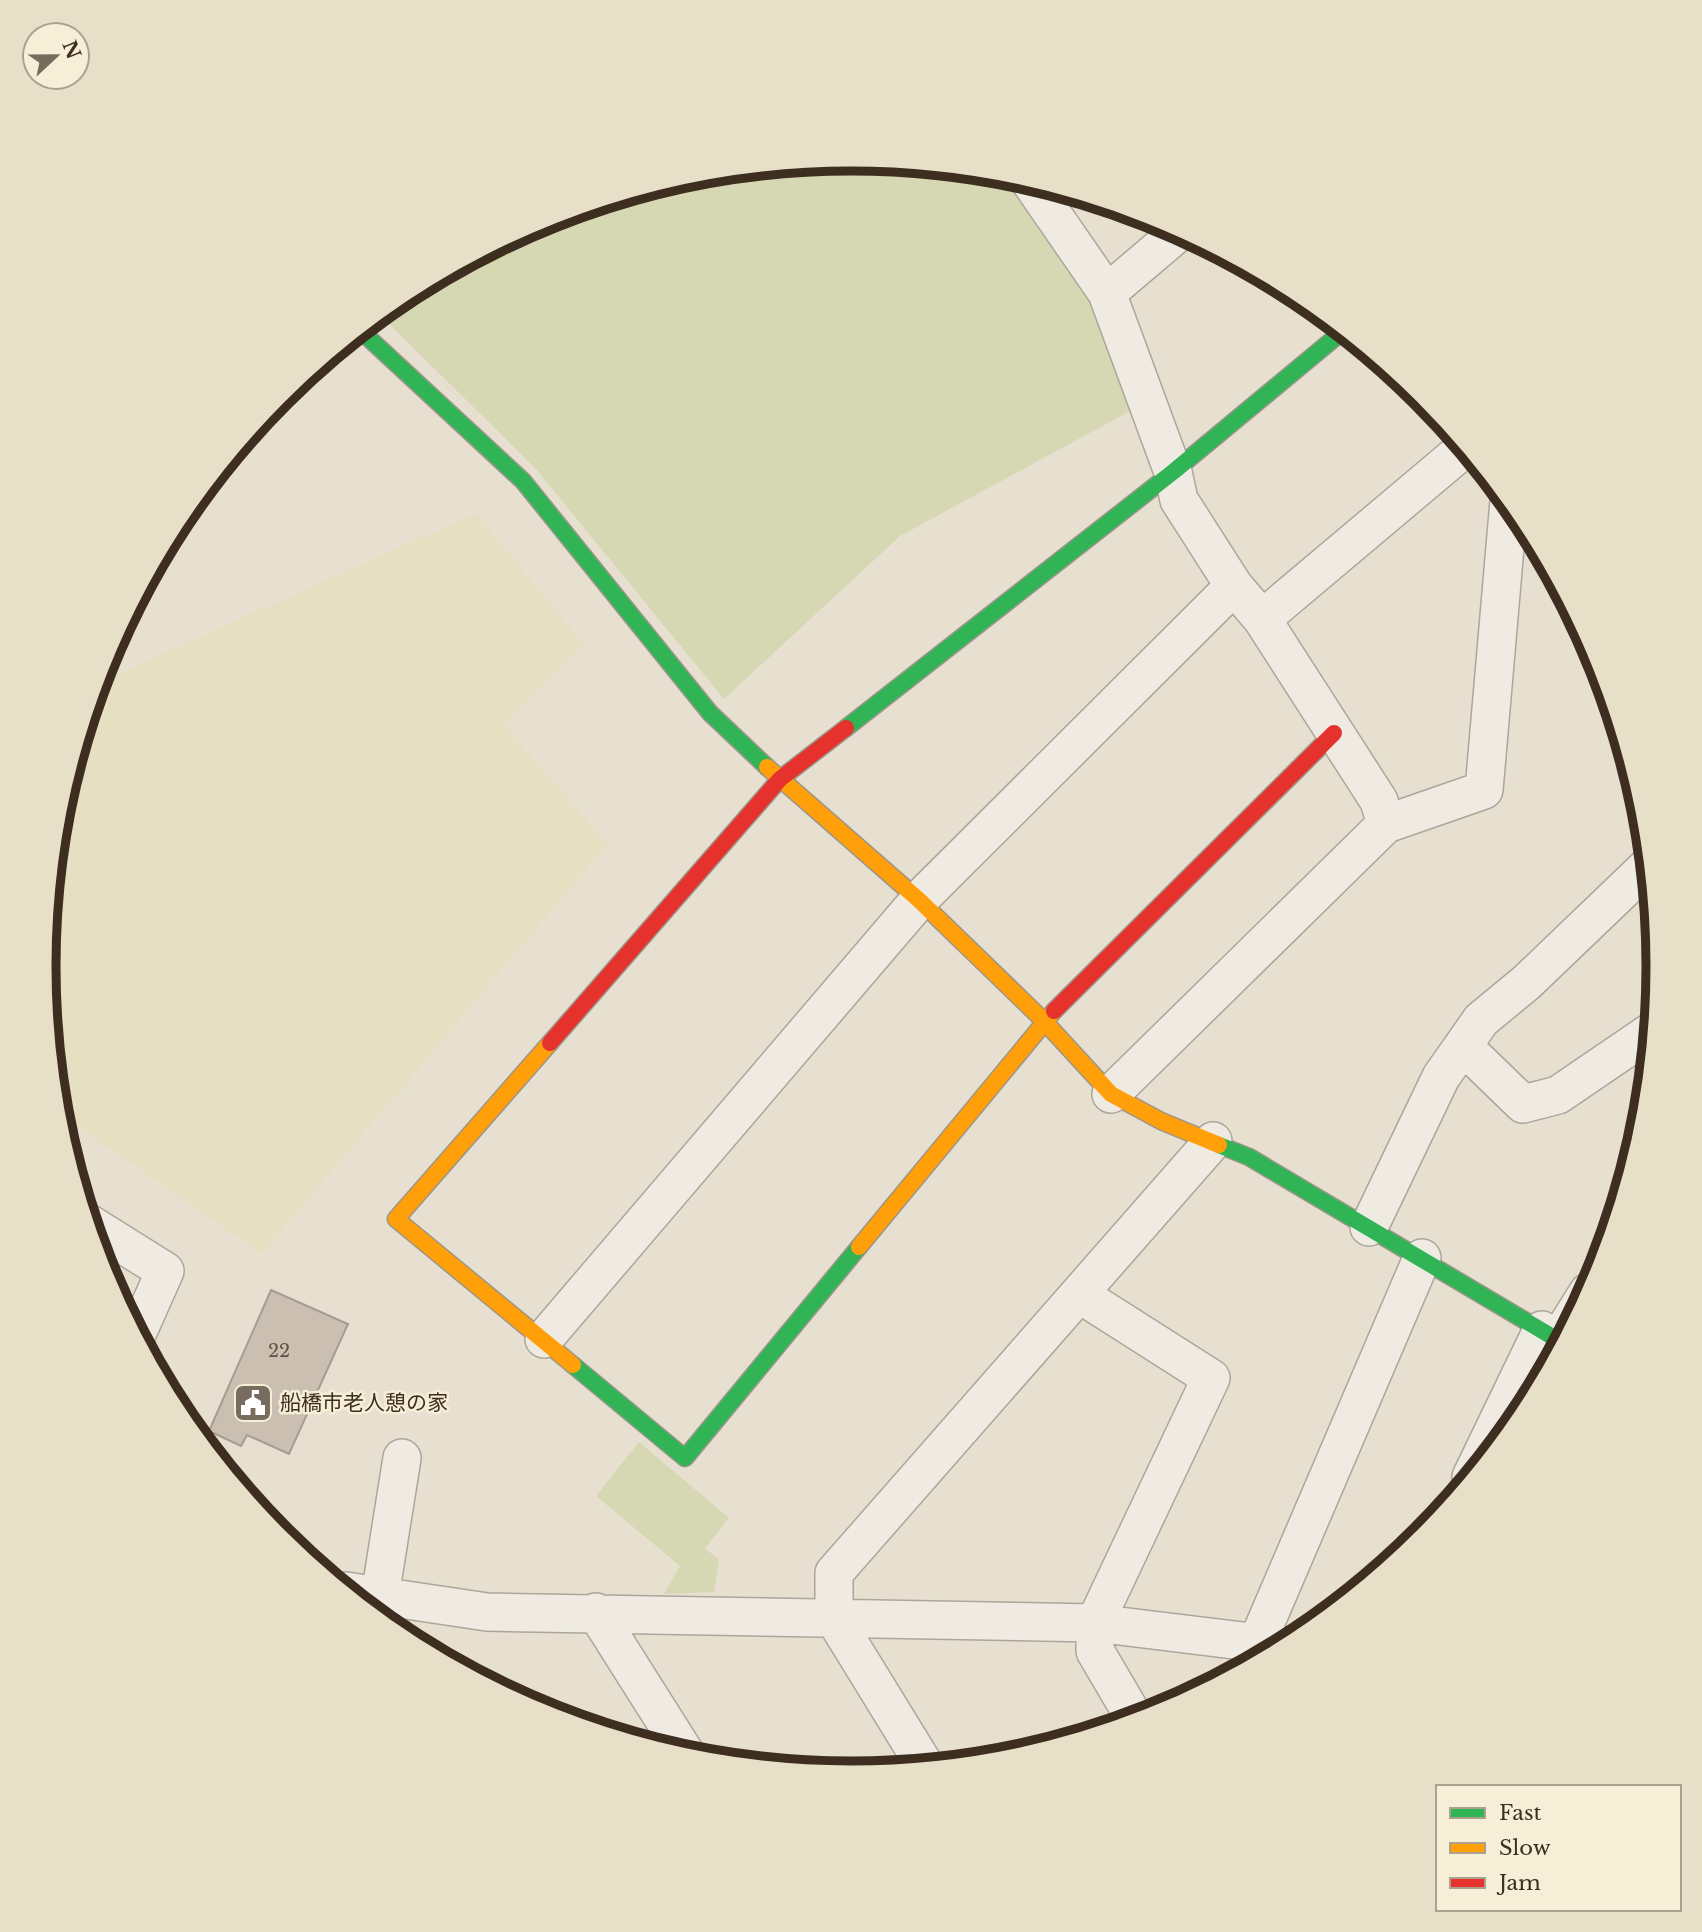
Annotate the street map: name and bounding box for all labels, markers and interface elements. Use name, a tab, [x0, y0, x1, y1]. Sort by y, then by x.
north arrow	[21, 21, 91, 91]
text: N	[57, 37, 85, 63]
house number: 22	[268, 1340, 290, 1362]
public building icon: 船橋市老人憩の家	[232, 1382, 274, 1424]
place label: 船橋市老人憩の家	[280, 1390, 448, 1416]
legend	[1436, 1785, 1681, 1911]
text: Fast	[1499, 1800, 1541, 1826]
text: Slow	[1499, 1835, 1551, 1861]
text: Jam	[1496, 1870, 1541, 1896]

